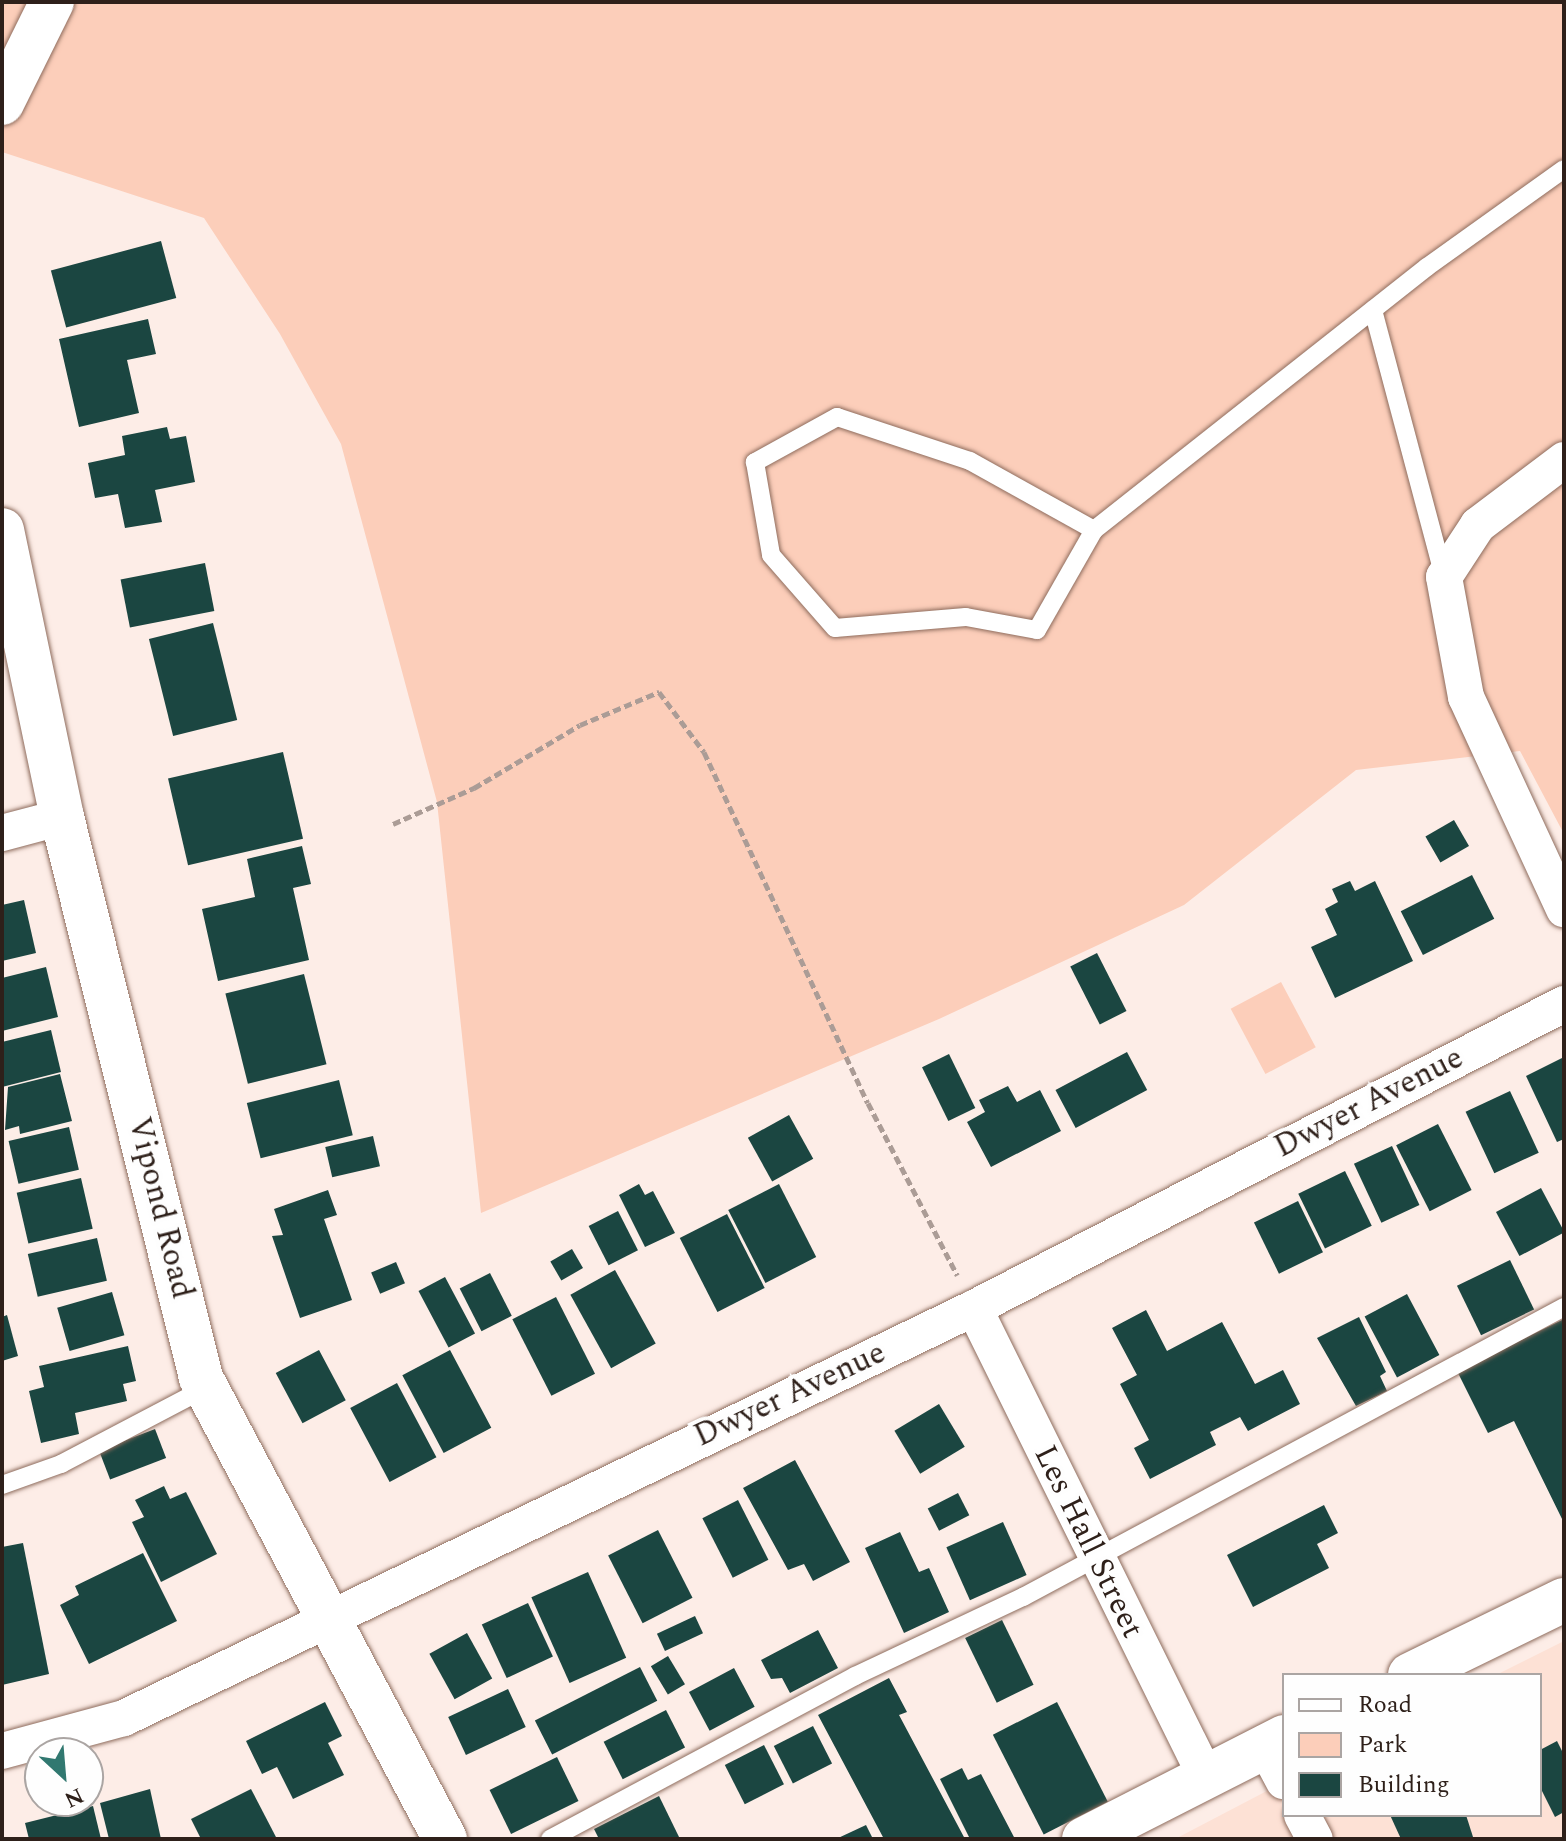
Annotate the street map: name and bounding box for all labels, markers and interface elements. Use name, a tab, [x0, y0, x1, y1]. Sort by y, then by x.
street label: Dwyer Avenue	[1268, 1039, 1470, 1167]
street label: Vipond Road	[119, 1113, 201, 1303]
street label: Dwyer Avenue	[688, 1334, 892, 1456]
street label: Les Hall Street	[1025, 1439, 1151, 1645]
legend	[1282, 1673, 1542, 1817]
text: Road	[1358, 1687, 1412, 1723]
text: Park	[1358, 1727, 1408, 1763]
north arrow	[24, 1737, 104, 1817]
text: Building	[1358, 1767, 1450, 1803]
text: N	[59, 1778, 89, 1816]

